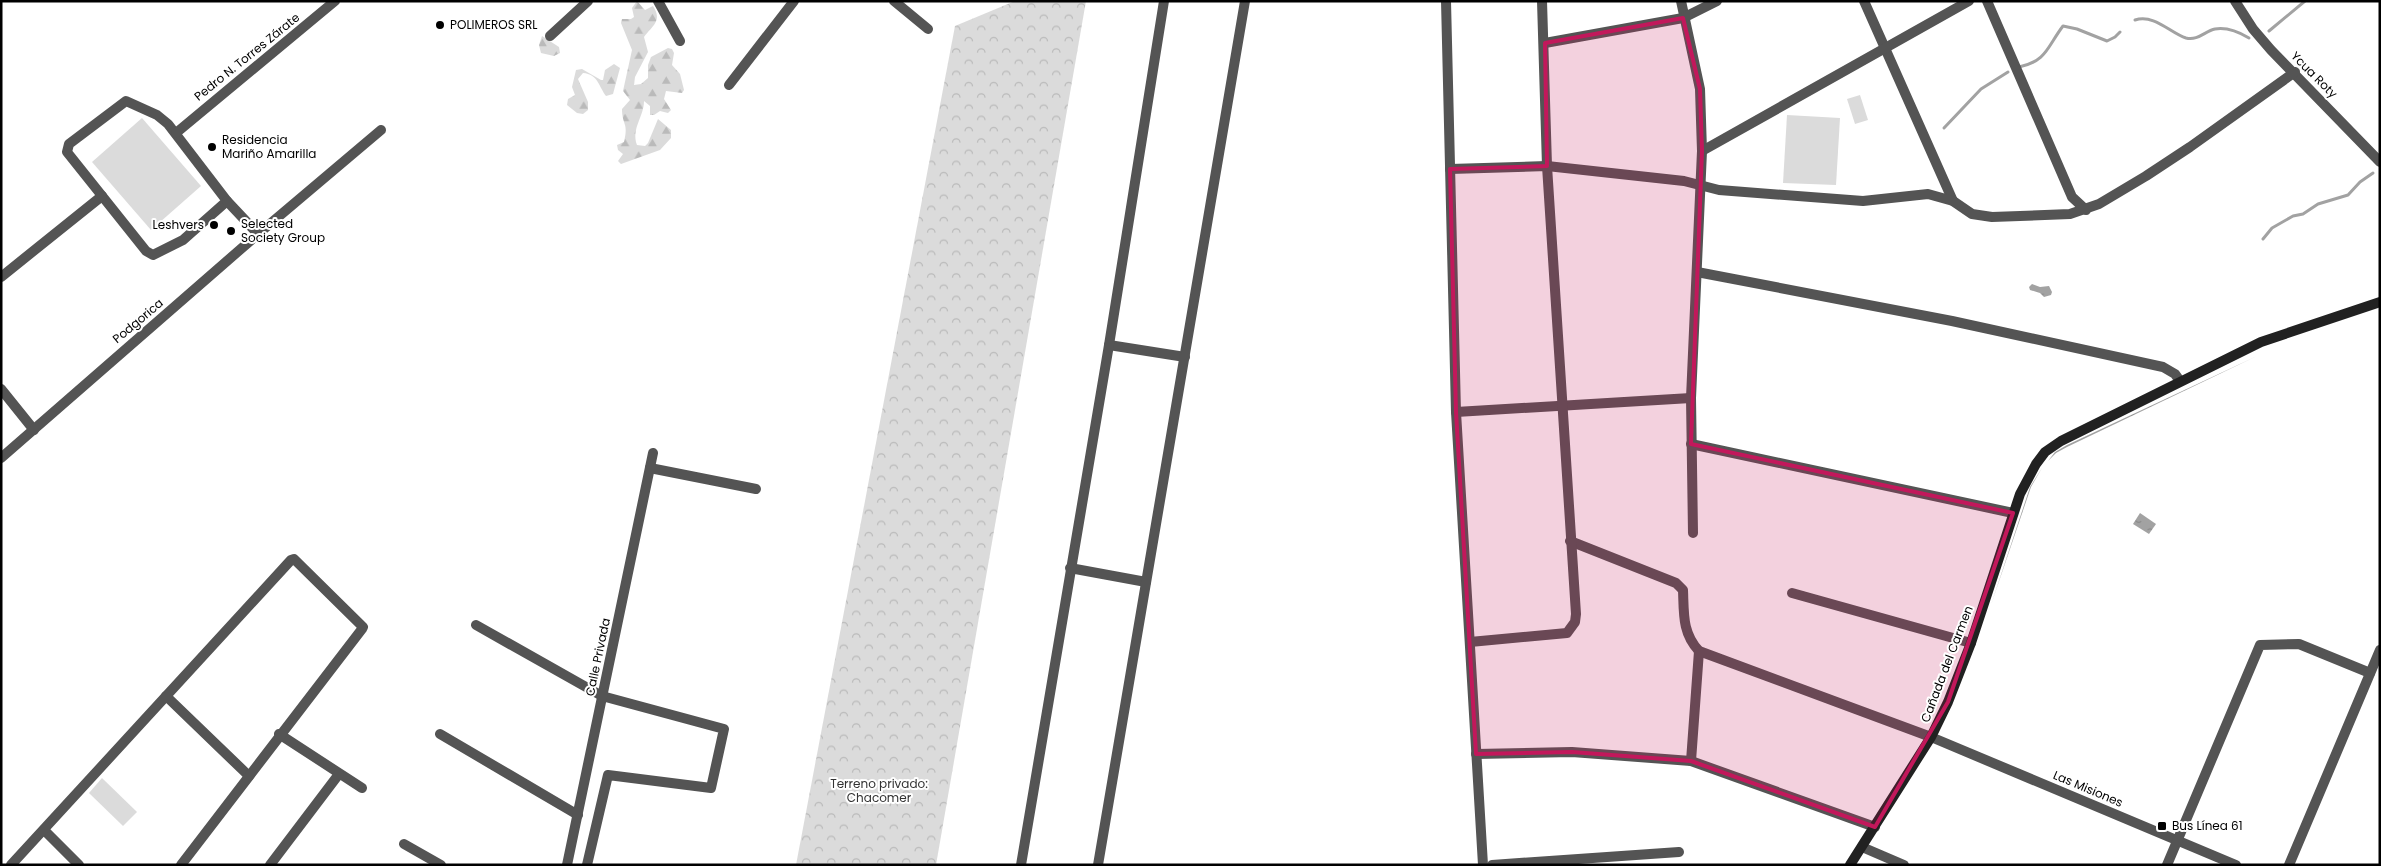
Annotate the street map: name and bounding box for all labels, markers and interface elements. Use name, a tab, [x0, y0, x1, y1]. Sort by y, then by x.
street label: Pedro N. Torres Zárate	[190, 9, 303, 104]
place label: POLIMEROS SRL	[450, 16, 538, 33]
marker: POLIMEROS SRL	[434, 19, 446, 31]
street label: Ycua Roty	[2287, 48, 2342, 102]
place label: Residencia Mariño Amarilla	[222, 131, 316, 162]
marker: Residencia Mariño Amarilla	[206, 141, 218, 153]
place label: Selected Society Group	[241, 215, 325, 246]
place label: Leshvers	[153, 216, 204, 233]
marker: Leshvers	[208, 219, 220, 231]
marker: Selected Society Group	[225, 225, 237, 237]
street label: Podgorica	[109, 294, 167, 347]
street label: Cañada del Carmen	[1916, 603, 1977, 725]
street label: Calle Privada	[581, 616, 614, 697]
street label: Las Misiones	[2051, 766, 2126, 811]
park label: Terreno privado: Chacomer	[830, 775, 928, 806]
place label: Bus Línea 61	[2172, 817, 2243, 834]
marker: Bus Línea 61	[2156, 820, 2168, 832]

